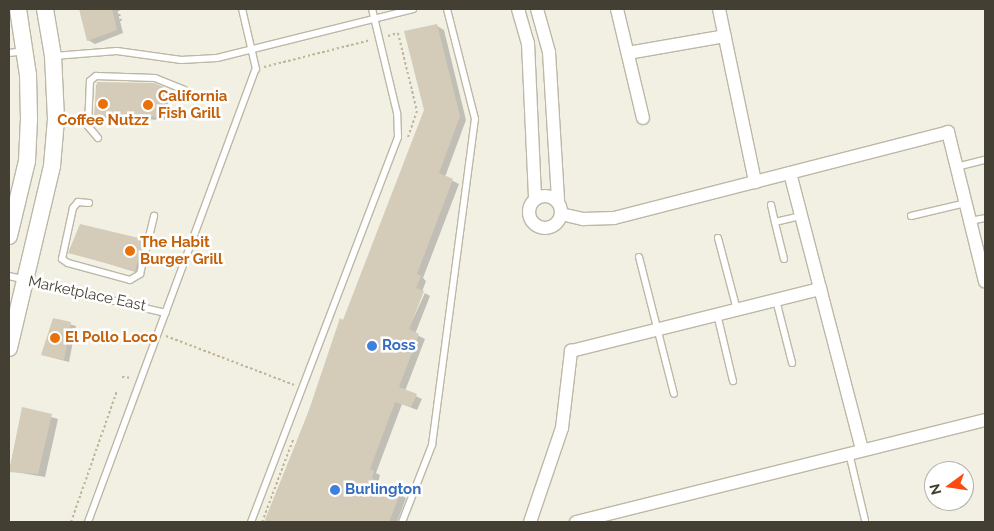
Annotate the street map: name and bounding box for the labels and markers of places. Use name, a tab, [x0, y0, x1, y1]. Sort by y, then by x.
place label: California Fish Grill	[158, 87, 227, 122]
marker: Coffee Nutzz	[97, 98, 109, 110]
marker: California Fish Grill	[142, 99, 154, 111]
place label: Coffee Nutzz	[57, 112, 149, 130]
place label: The Habit Burger Grill	[140, 233, 223, 268]
marker: The Habit Burger Grill	[124, 245, 136, 257]
place label: El Pollo Loco	[65, 329, 158, 347]
marker: El Pollo Loco	[49, 332, 61, 344]
place label: Ross	[382, 337, 416, 355]
marker: Ross	[366, 340, 378, 352]
place label: Burlington	[345, 481, 421, 499]
marker: Burlington	[329, 484, 341, 496]

